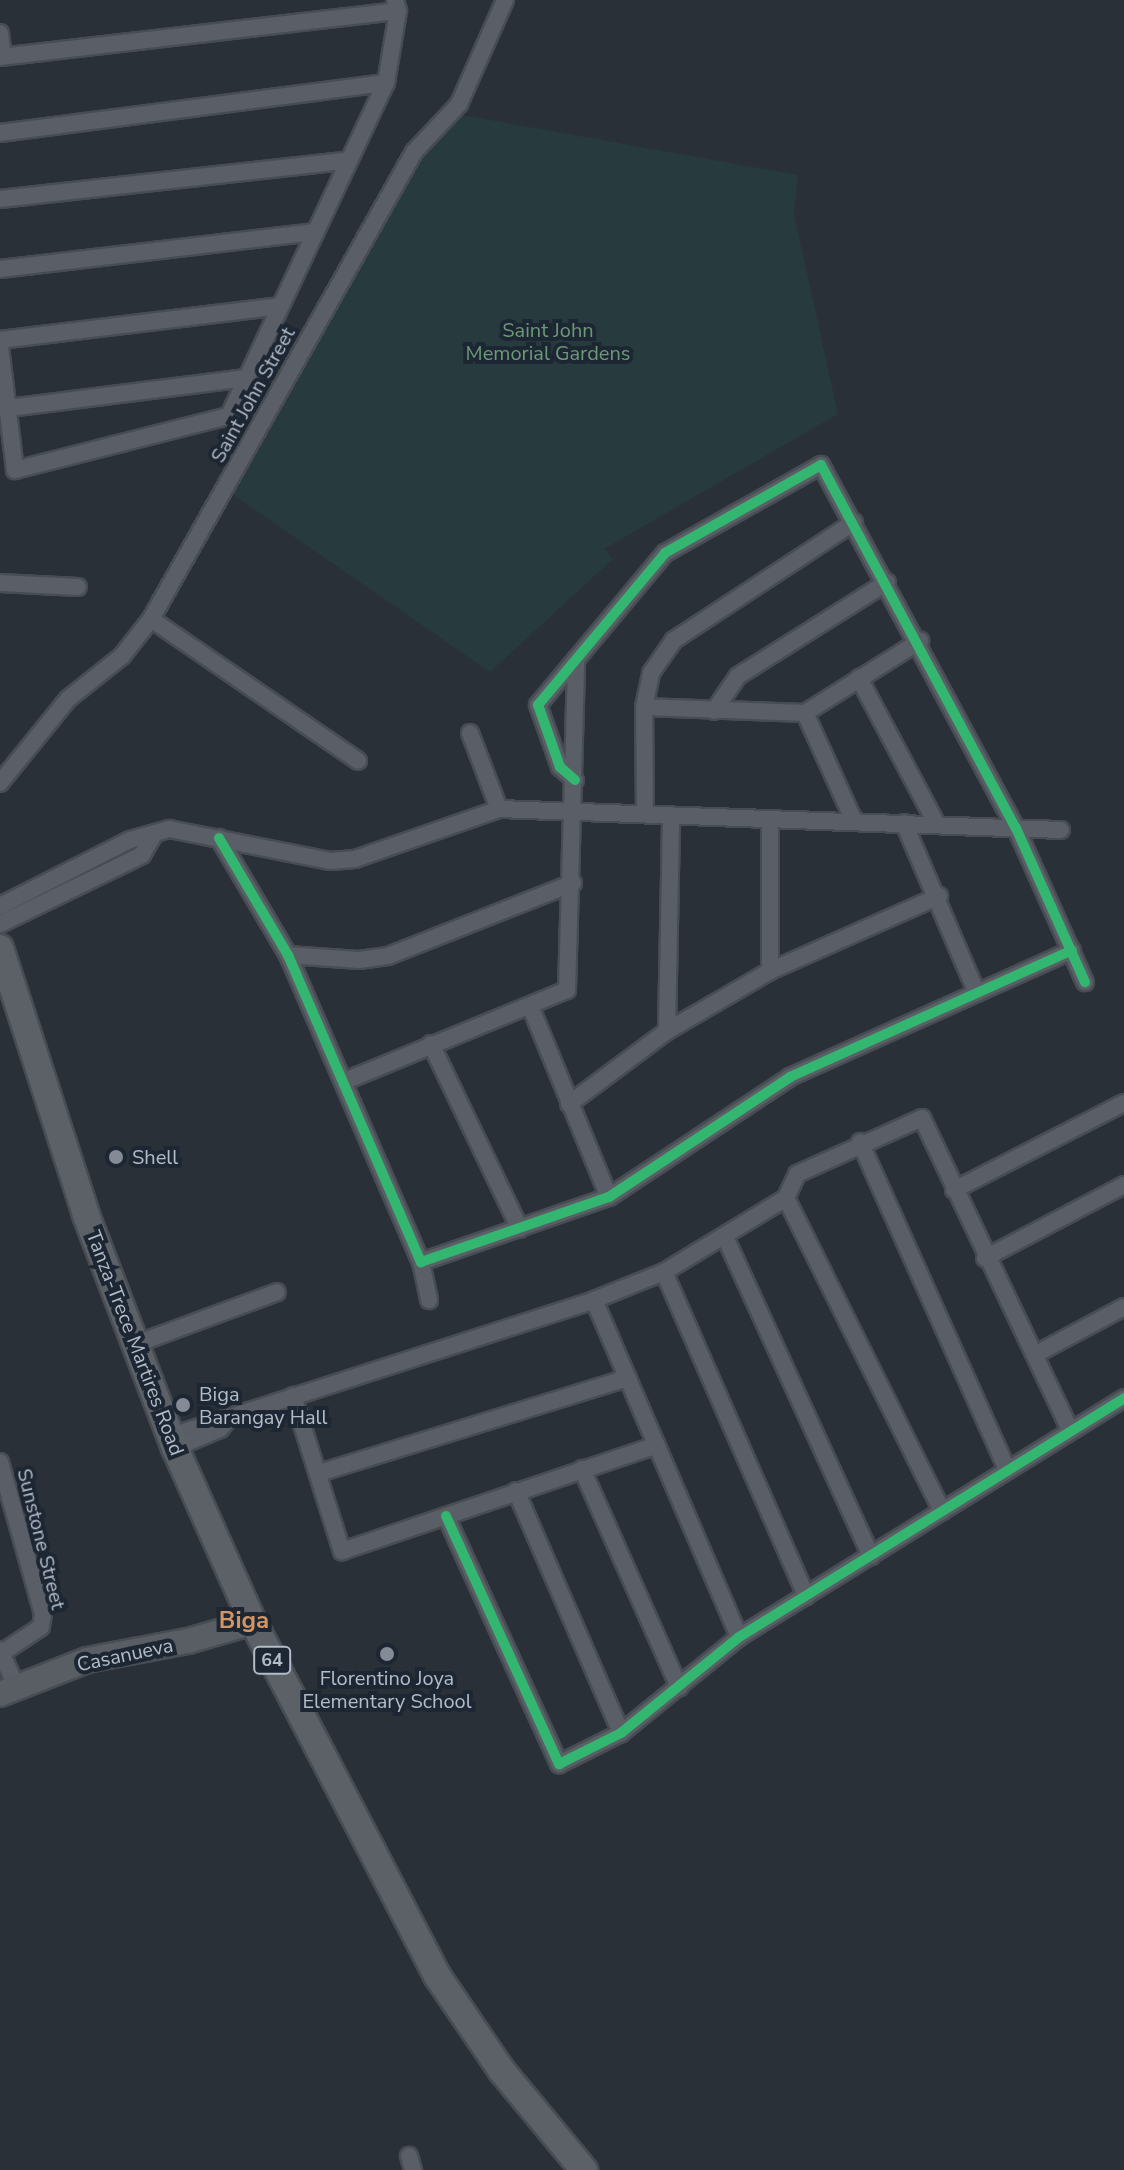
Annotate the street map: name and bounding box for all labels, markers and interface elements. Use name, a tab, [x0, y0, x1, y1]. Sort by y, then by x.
park label: Saint John Memorial Gardens	[466, 318, 630, 365]
street label: Saint John Street	[206, 323, 300, 467]
place label: Shell	[132, 1145, 178, 1169]
marker: Shell	[107, 1148, 125, 1166]
street label: Tanza-Trece Martires Road	[81, 1227, 189, 1459]
place label: Biga Barangay Hall	[199, 1382, 327, 1429]
marker: Biga Barangay Hall	[174, 1396, 192, 1414]
street label: Sunstone Street	[12, 1466, 70, 1612]
district label: Biga	[219, 1607, 269, 1635]
street label: Casanueva	[75, 1633, 175, 1677]
marker: Florentino Joya Elementary School	[378, 1645, 396, 1663]
road number: 64	[252, 1646, 292, 1674]
place label: Florentino Joya Elementary School	[302, 1666, 472, 1713]

